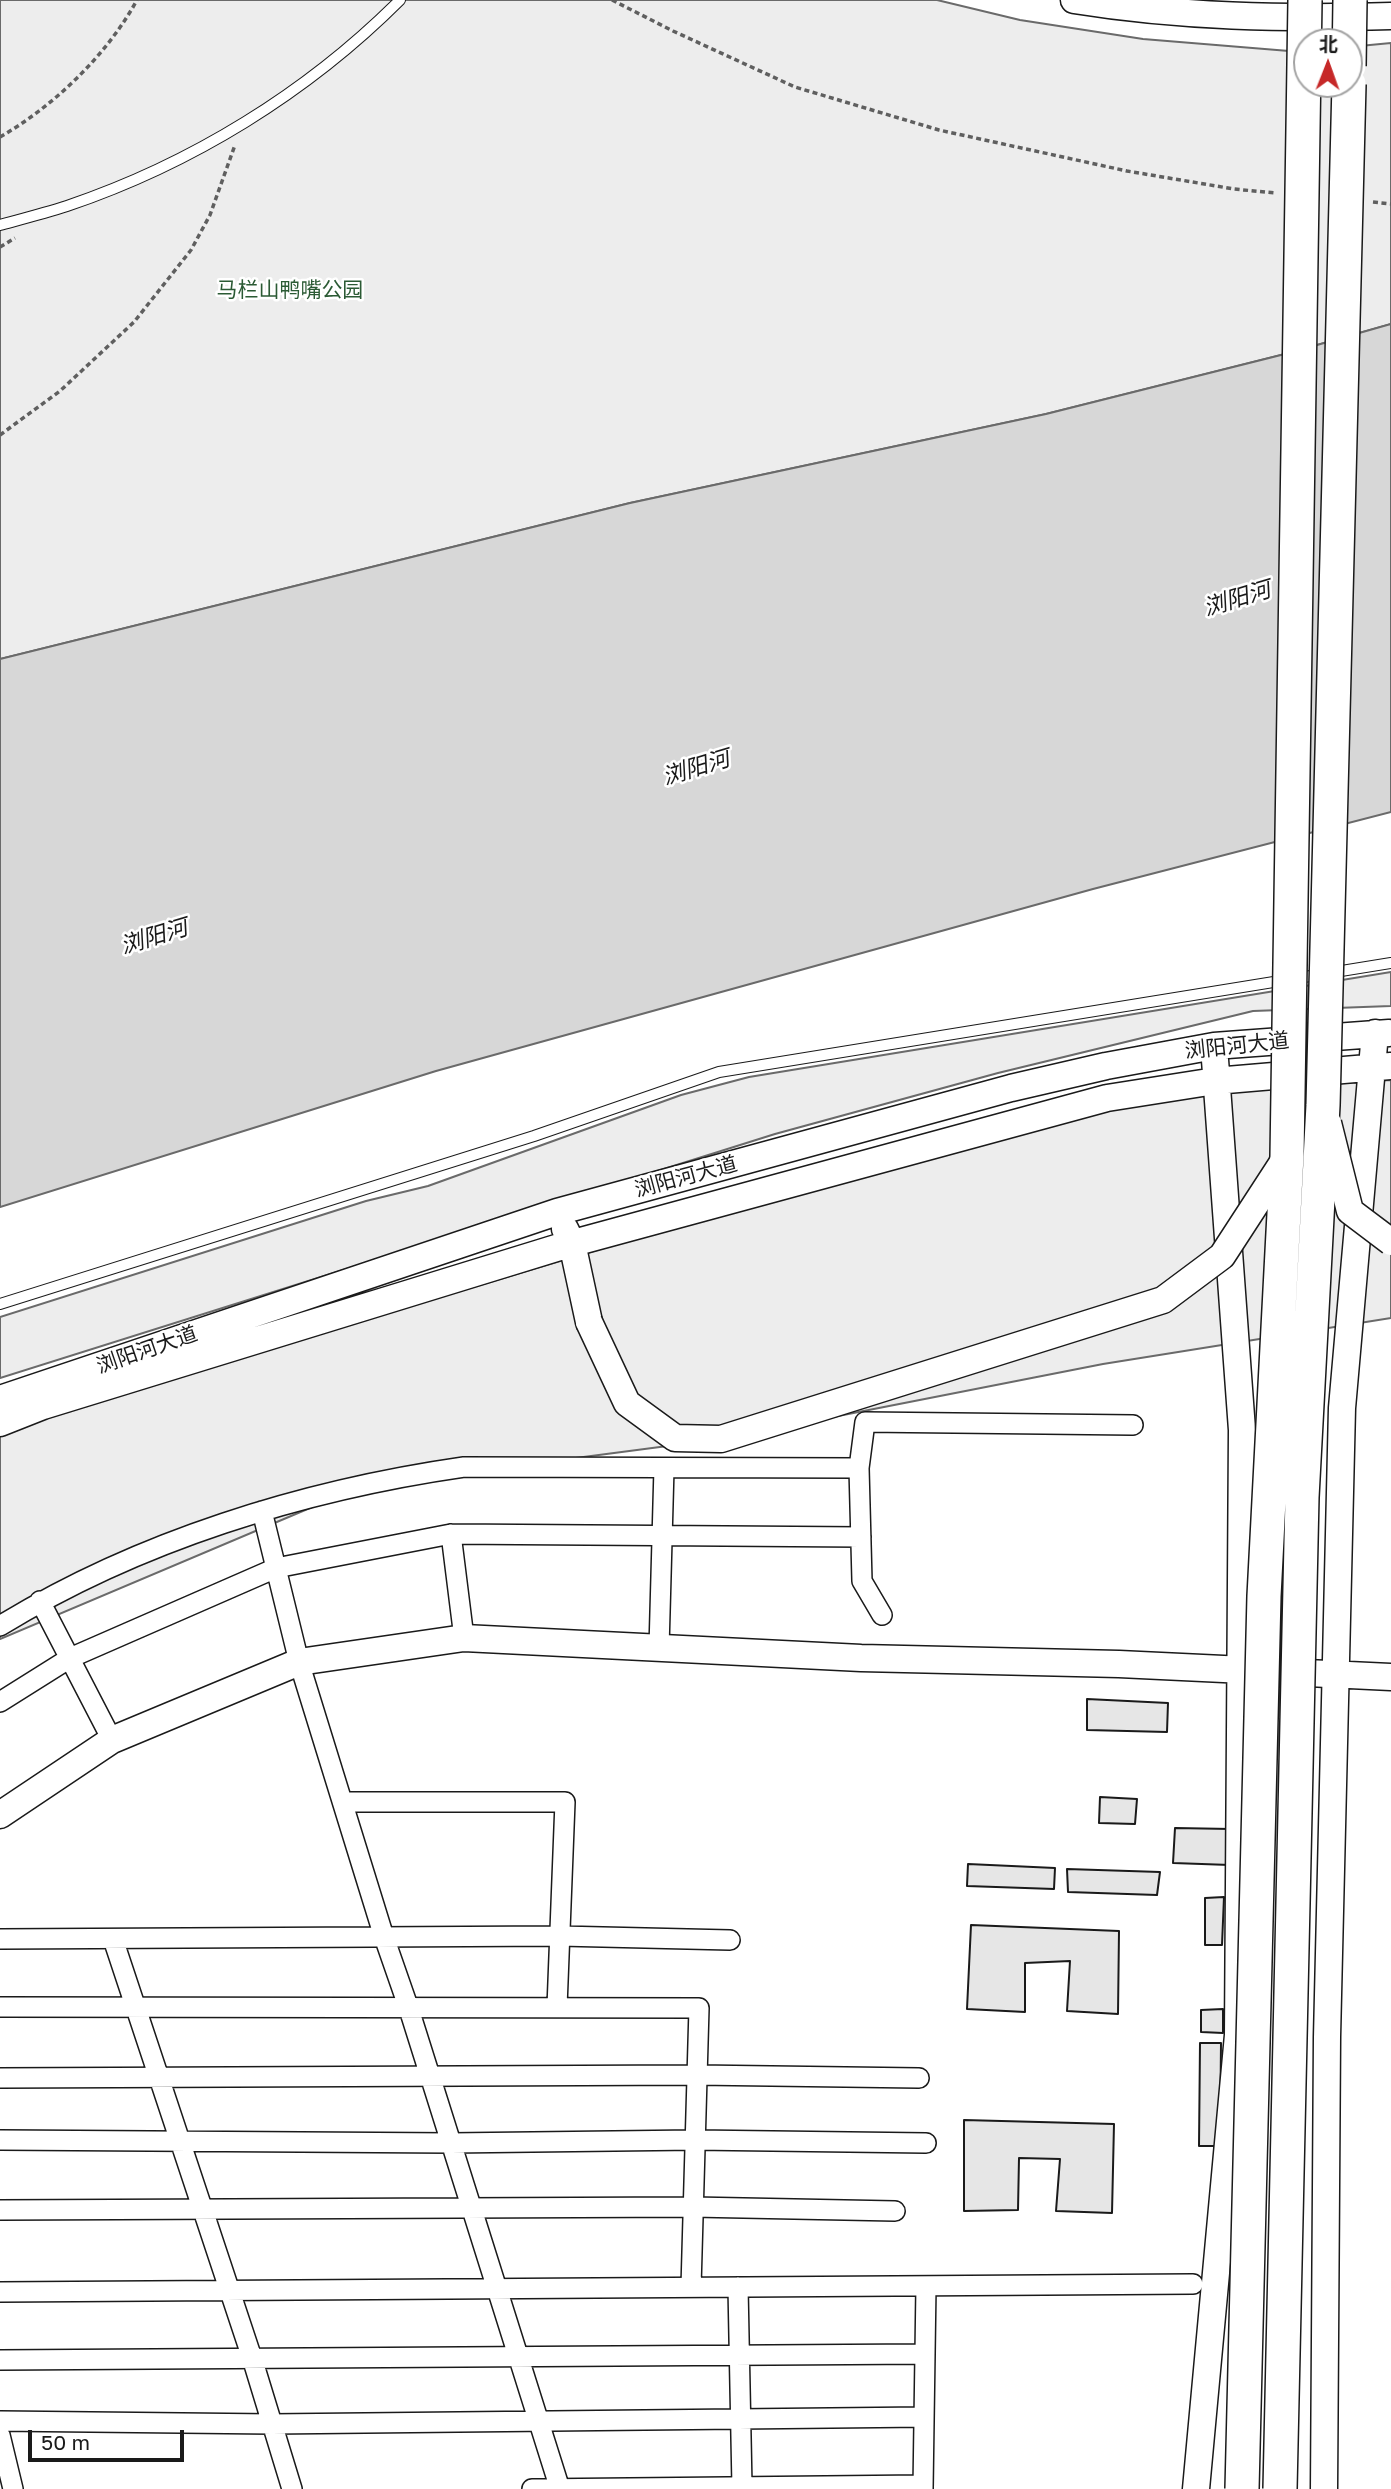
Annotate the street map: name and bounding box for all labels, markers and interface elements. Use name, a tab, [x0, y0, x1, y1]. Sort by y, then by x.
north arrow	[1293, 28, 1363, 98]
text: 北	[1319, 32, 1338, 55]
park label: 马栏山鸭嘴公园	[217, 277, 363, 303]
water label: 浏阳河	[1200, 576, 1274, 622]
water label: 浏阳河	[659, 745, 733, 791]
water label: 浏阳河	[117, 914, 191, 960]
street label: 浏阳河大道	[1183, 1028, 1291, 1064]
street label: 浏阳河大道	[632, 1151, 740, 1203]
street label: 浏阳河大道	[93, 1321, 201, 1379]
scale bar	[32, 2416, 187, 2460]
text: 50 m	[41, 2429, 90, 2455]

